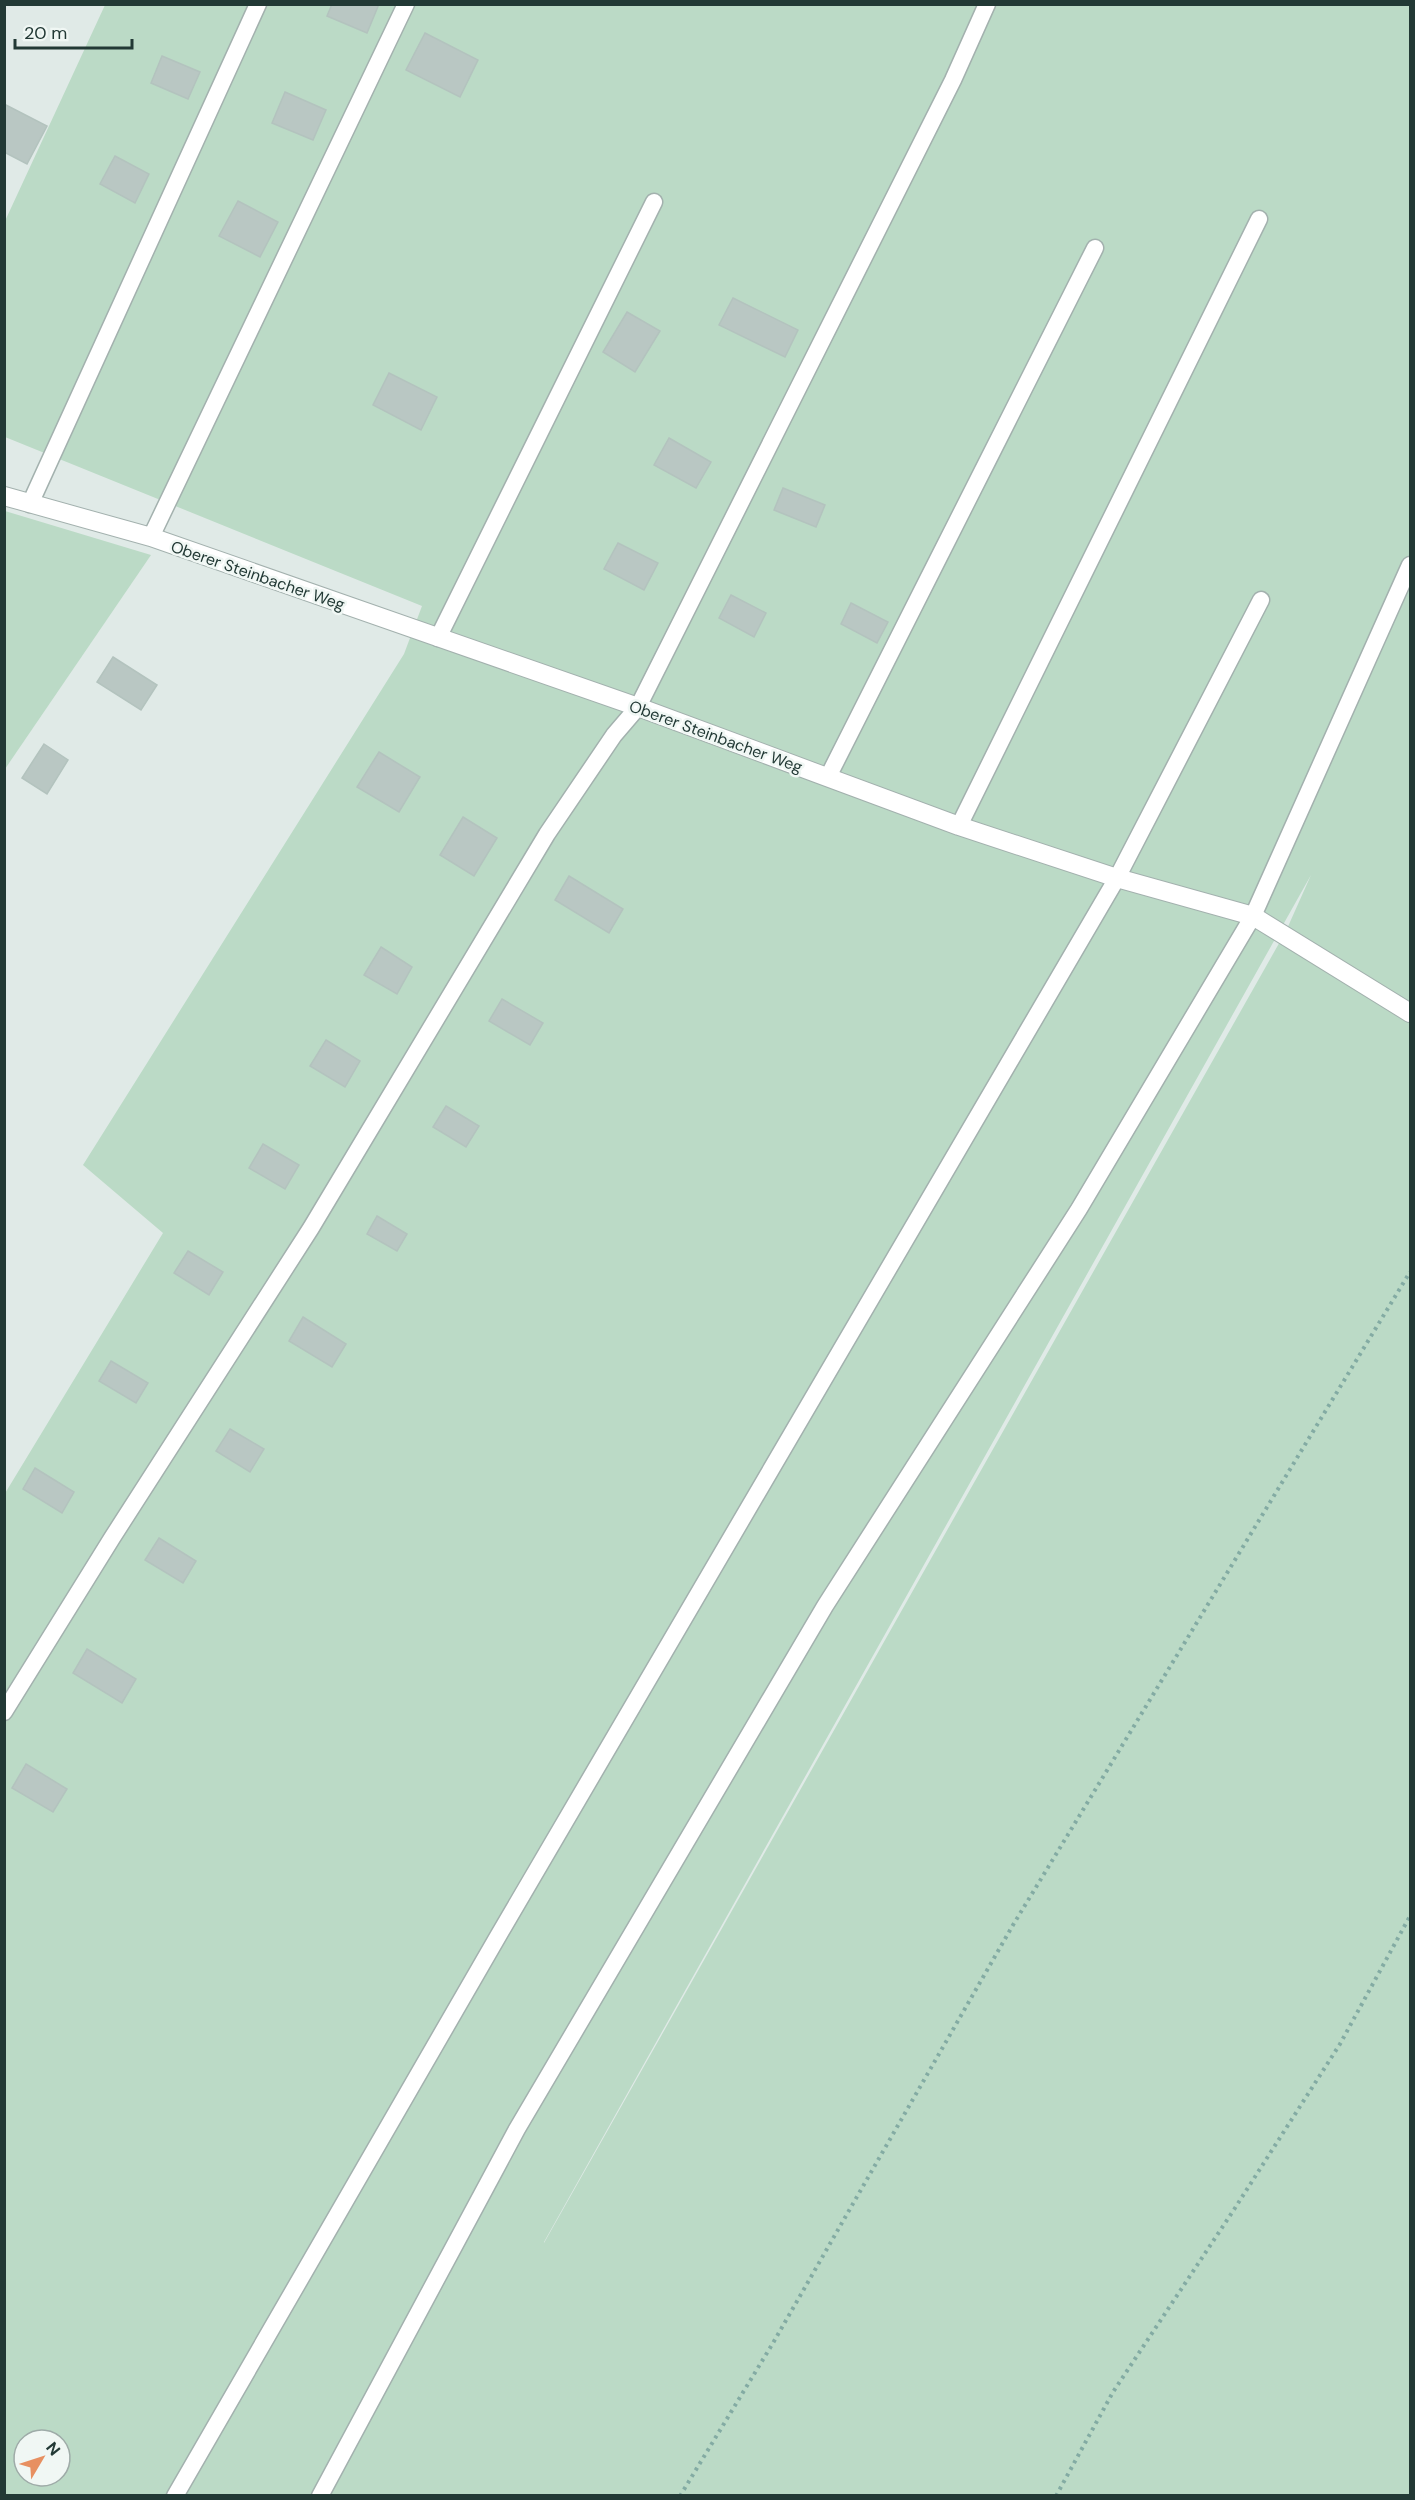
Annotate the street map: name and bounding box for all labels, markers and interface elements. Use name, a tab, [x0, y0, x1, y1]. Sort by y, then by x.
scale bar	[15, 12, 132, 50]
text: 20 m	[24, 21, 67, 45]
street label: Oberer Steinbacher Weg	[168, 536, 348, 615]
street label: Oberer Steinbacher Weg	[626, 695, 805, 778]
north arrow	[12, 2428, 72, 2488]
text: N	[41, 2438, 65, 2460]

